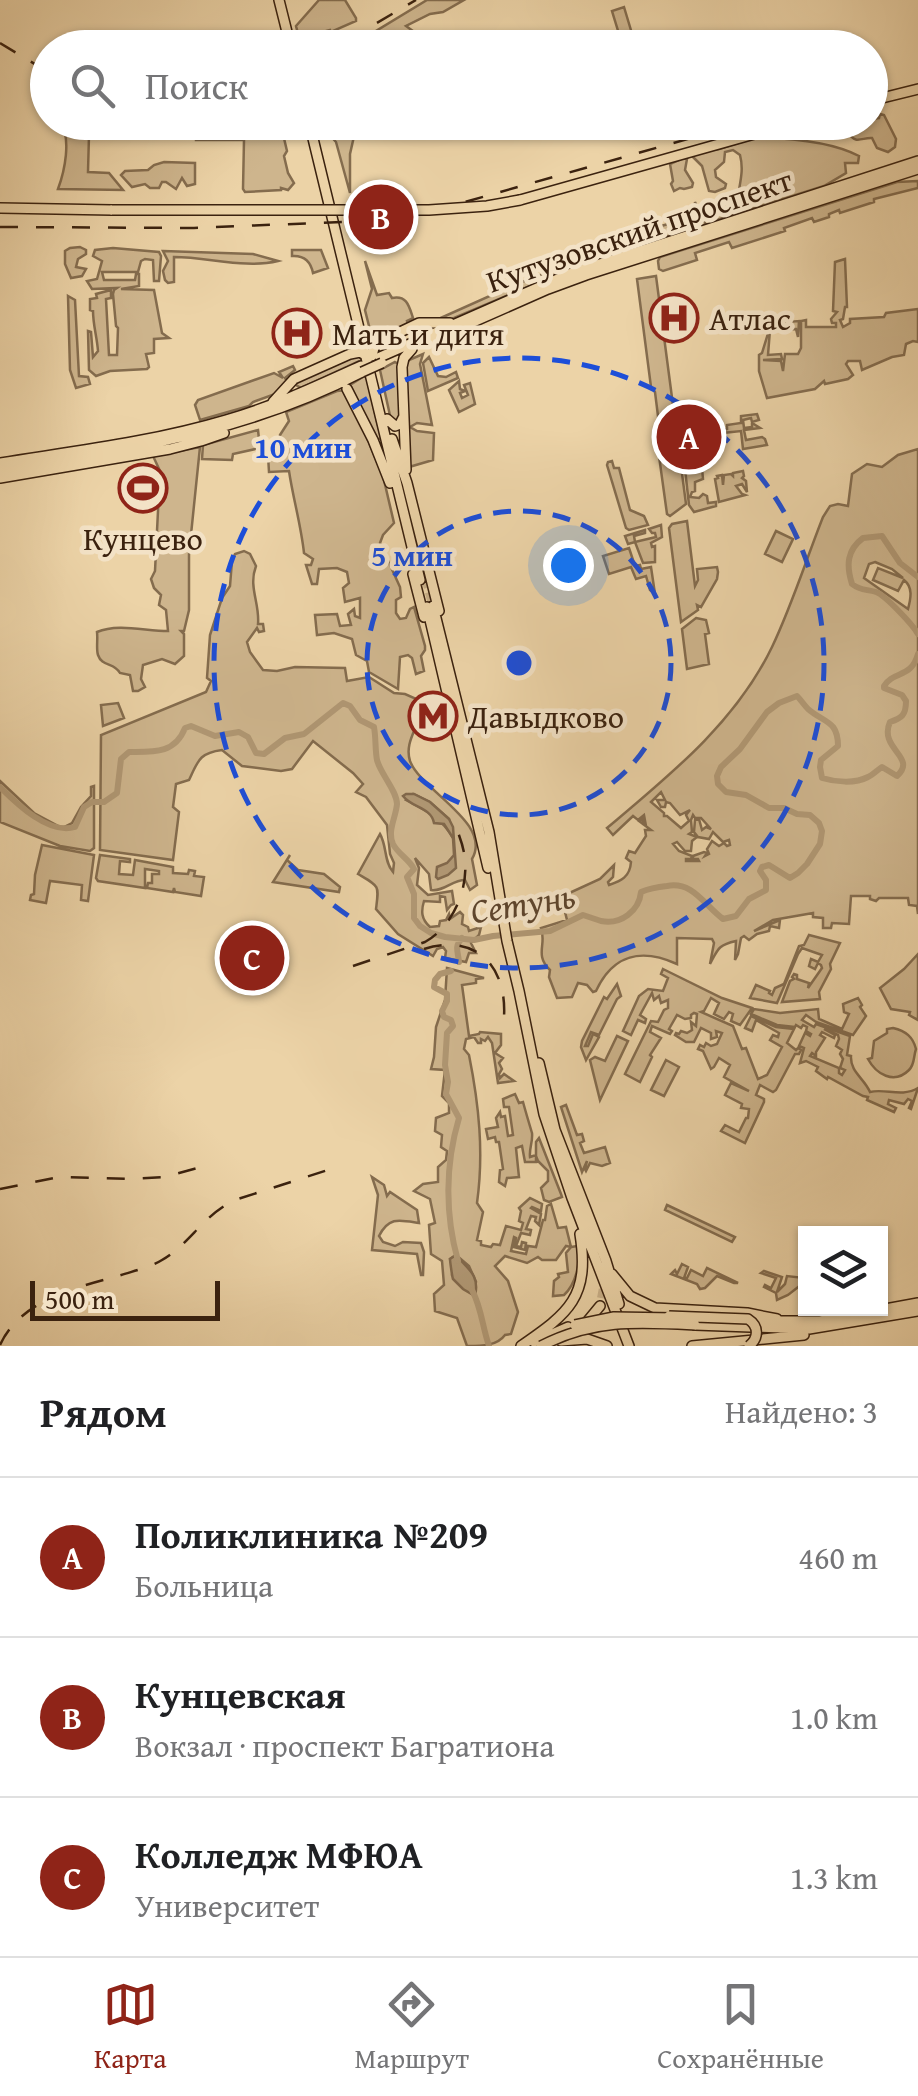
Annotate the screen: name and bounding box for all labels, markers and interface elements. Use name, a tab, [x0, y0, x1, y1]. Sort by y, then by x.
search box	[30, 30, 888, 140]
text: Поиск	[145, 57, 248, 113]
icon: search	[65, 58, 120, 113]
street label: Кутузовский проспект	[480, 155, 799, 304]
pin: B	[348, 180, 414, 254]
hospital icon: Атлас	[648, 292, 700, 344]
place label: Атлас	[709, 295, 791, 342]
hospital icon: Мать и дитя	[271, 307, 323, 359]
place label: Мать и дитя	[332, 310, 504, 357]
pin: A	[656, 400, 722, 474]
text: 10 мин	[254, 425, 352, 469]
sports icon: Кунцево	[117, 462, 169, 514]
place label: Кунцево	[83, 515, 203, 562]
text: 5 мин	[371, 533, 453, 577]
your location	[543, 540, 594, 591]
centre of rings	[501, 645, 537, 681]
metro station icon: Давыдково	[407, 690, 459, 742]
place label: Давыдково	[467, 693, 624, 740]
water label: Сетунь	[467, 870, 579, 936]
pin: C	[220, 920, 284, 996]
map controls	[798, 1226, 888, 1316]
button: layers	[798, 1226, 888, 1316]
scale bar	[30, 1276, 220, 1320]
text: 500 m	[45, 1278, 114, 1319]
text: Рядом	[40, 1381, 167, 1442]
text: Найдено: 3	[725, 1388, 878, 1435]
text: Поликлиника №209	[135, 1506, 488, 1562]
text: A	[62, 1534, 83, 1581]
text: 460 m	[799, 1534, 878, 1581]
text: Больница	[135, 1562, 273, 1609]
text: Кунцевская	[135, 1666, 346, 1722]
text: B	[63, 1694, 82, 1741]
text: 1.0 km	[790, 1694, 878, 1741]
text: Вокзал · проспект Багратиона	[135, 1722, 555, 1769]
text: Колледж МФЮА	[135, 1826, 423, 1882]
text: C	[63, 1854, 82, 1901]
text: 1.3 km	[790, 1854, 878, 1901]
text: Университет	[135, 1882, 319, 1929]
tab: Карта	[94, 1977, 167, 2078]
tab: Маршрут	[355, 1977, 469, 2078]
tab: Сохранённые	[657, 1977, 824, 2078]

